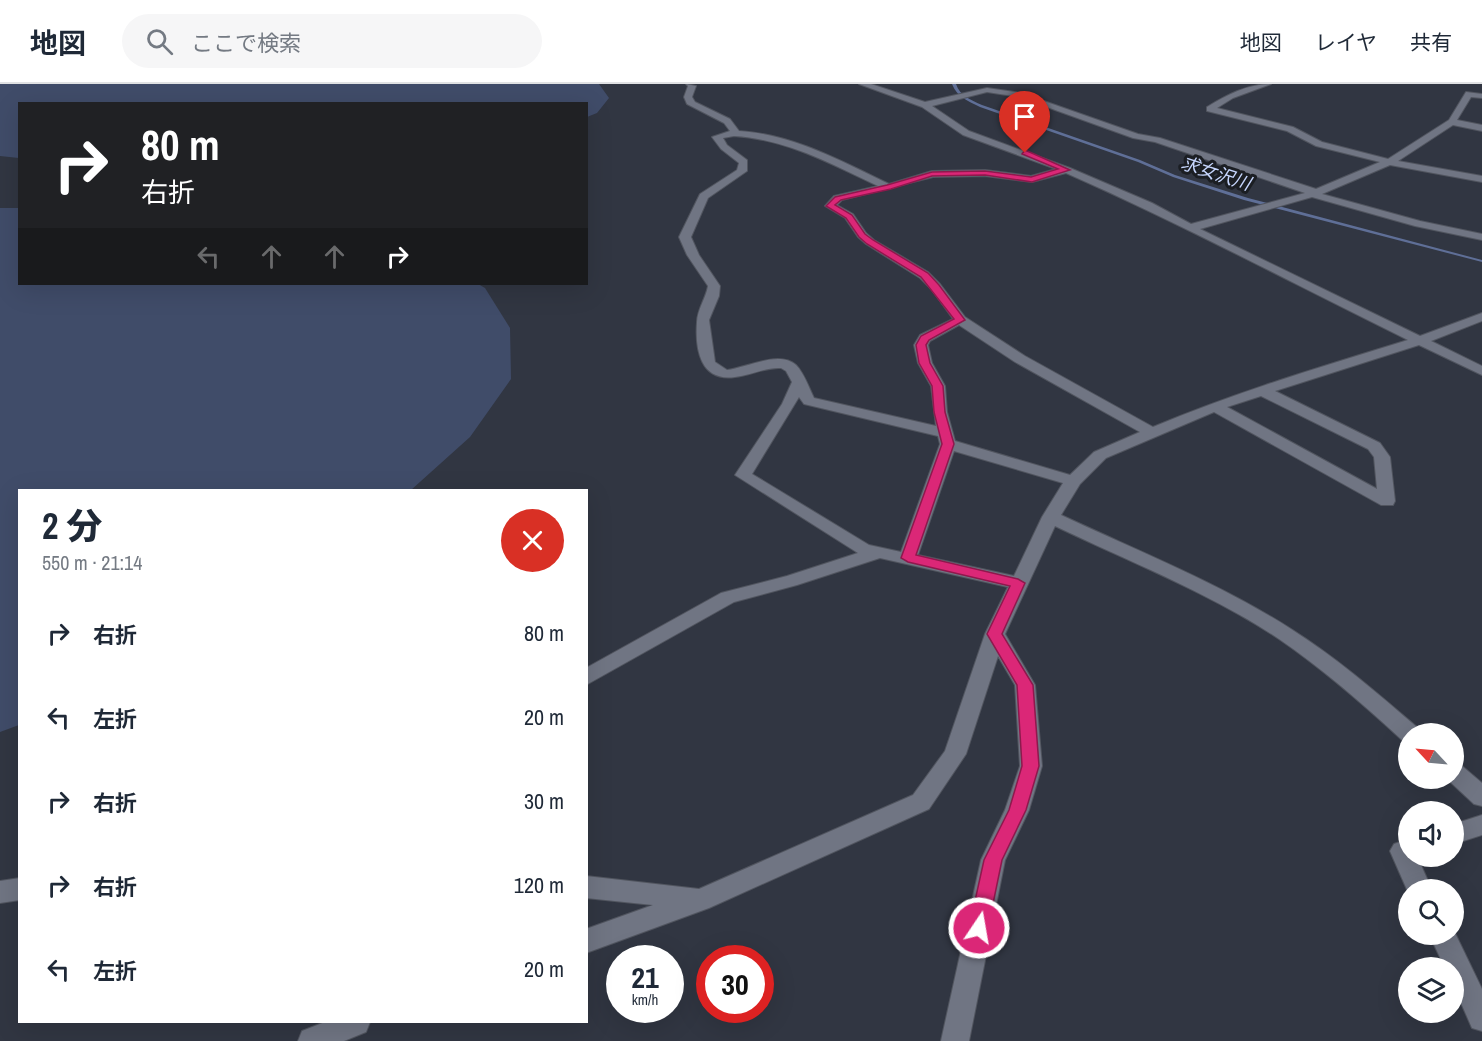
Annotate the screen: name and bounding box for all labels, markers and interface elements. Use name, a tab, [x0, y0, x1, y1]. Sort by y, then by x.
search box	[122, 14, 542, 68]
text: 地図	[30, 24, 86, 62]
icon: search	[143, 25, 176, 58]
text: ここで検索	[191, 28, 301, 58]
text: 地図	[1240, 28, 1282, 57]
text: レイヤ	[1315, 28, 1377, 57]
text: 共有	[1410, 28, 1452, 57]
pin	[999, 91, 1050, 153]
icon: arrive	[1008, 100, 1041, 133]
text: 80 m	[141, 117, 220, 173]
icon: right	[42, 126, 120, 204]
water label: 求女沢川	[1178, 150, 1256, 197]
text: 右折	[141, 174, 195, 210]
icon: left	[192, 240, 225, 273]
icon: ahead	[255, 240, 288, 273]
icon: ahead	[318, 240, 351, 273]
icon: right	[381, 240, 414, 273]
text: 2 分	[42, 502, 103, 550]
button: close	[501, 509, 564, 572]
text: 550 m · 21:14	[42, 549, 142, 576]
icon: right	[42, 617, 75, 650]
text: 80 m	[524, 618, 564, 648]
text: 右折	[93, 620, 137, 650]
icon: left	[42, 701, 75, 734]
text: 20 m	[524, 702, 564, 732]
text: 左折	[93, 704, 137, 734]
north arrow	[1398, 723, 1464, 789]
map controls	[1398, 723, 1464, 1023]
icon: right	[42, 785, 75, 818]
text: 30 m	[524, 786, 564, 816]
text: 右折	[93, 788, 137, 818]
button: sound	[1398, 801, 1464, 867]
icon: right	[42, 869, 75, 902]
text: 120 m	[514, 870, 564, 900]
text: 右折	[93, 872, 137, 902]
button: search	[1398, 879, 1464, 945]
position arrow	[947, 896, 1011, 960]
speed limit sign: 30	[696, 945, 774, 1023]
icon: left	[42, 953, 75, 986]
text: 20 m	[524, 954, 564, 984]
text: 左折	[93, 956, 137, 986]
text: 21	[631, 957, 659, 997]
button: layers	[1398, 957, 1464, 1023]
text: km/h	[632, 989, 658, 1010]

